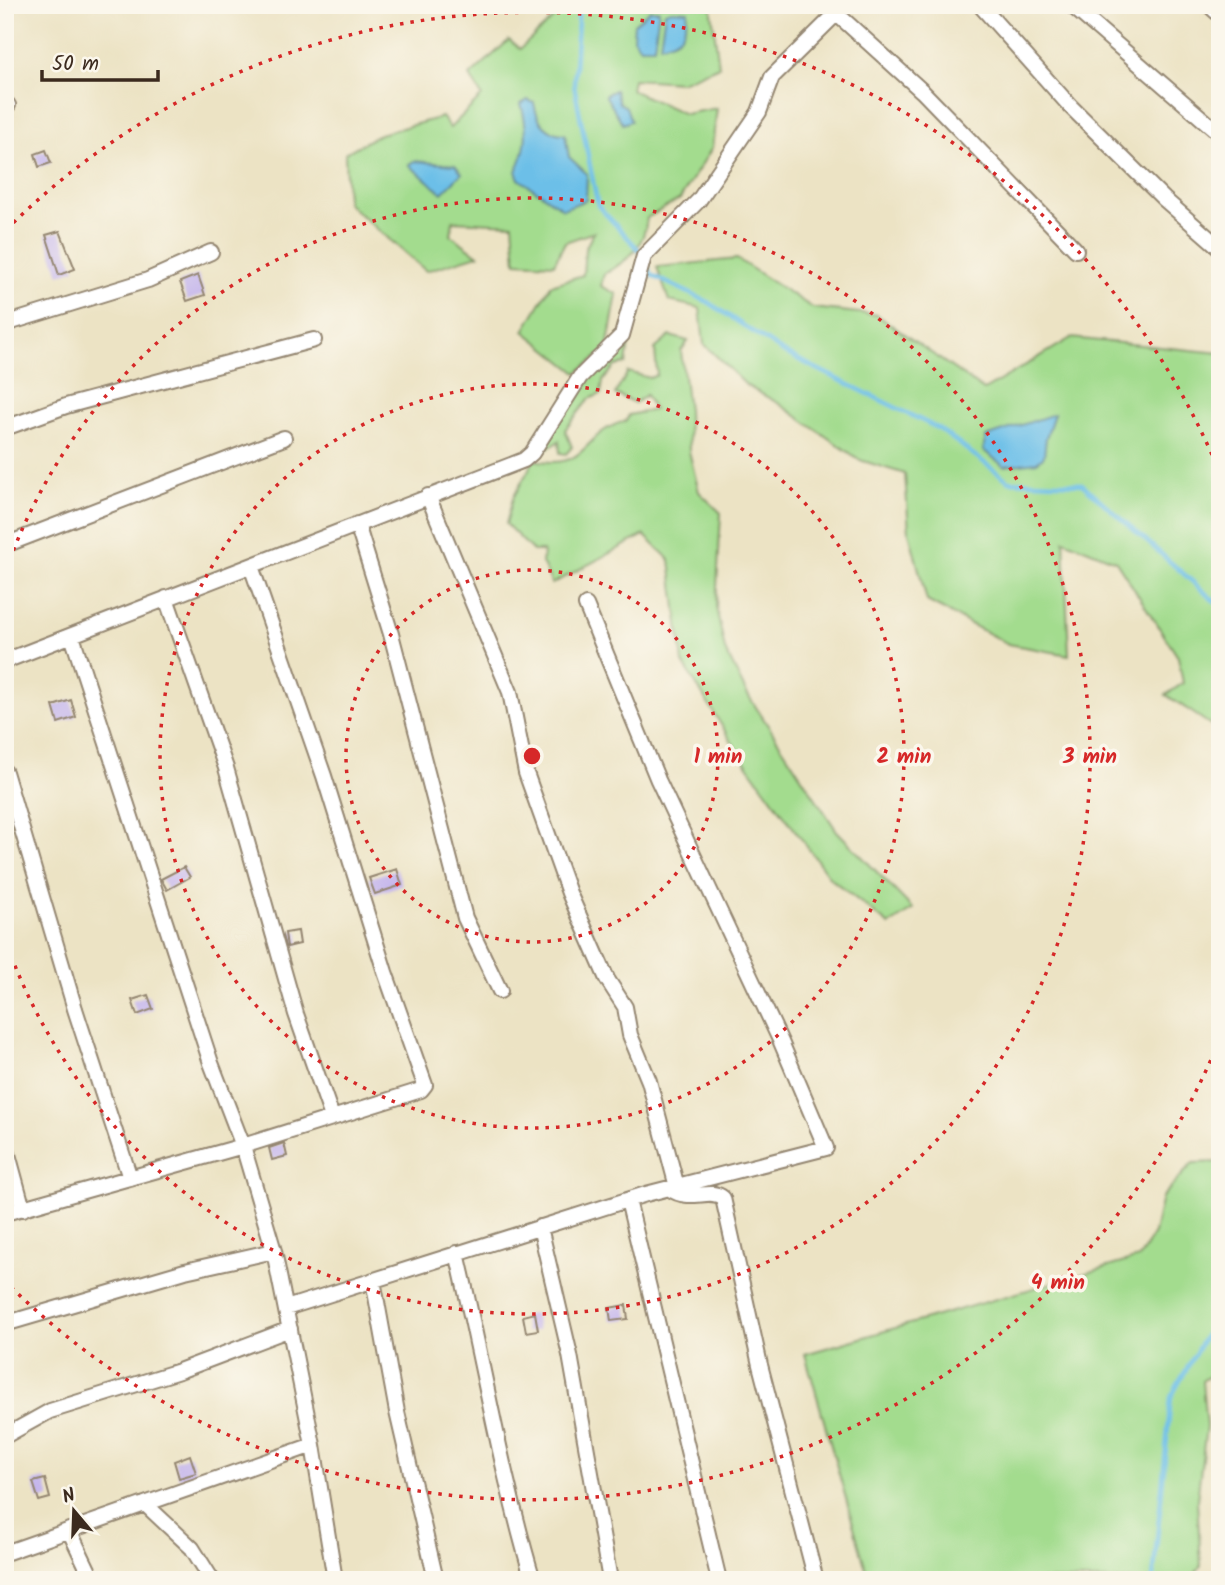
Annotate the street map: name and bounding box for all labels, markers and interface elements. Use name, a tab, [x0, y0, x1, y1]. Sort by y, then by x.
scale bar	[42, 38, 158, 82]
text: 50 m	[52, 48, 99, 81]
text: 1 min	[694, 741, 742, 774]
text: 2 min	[877, 741, 931, 774]
text: 3 min	[1062, 741, 1117, 774]
centre of rings	[520, 744, 544, 768]
text: 4 min	[1031, 1267, 1085, 1300]
north arrow	[38, 1476, 108, 1546]
text: N	[59, 1481, 80, 1513]

